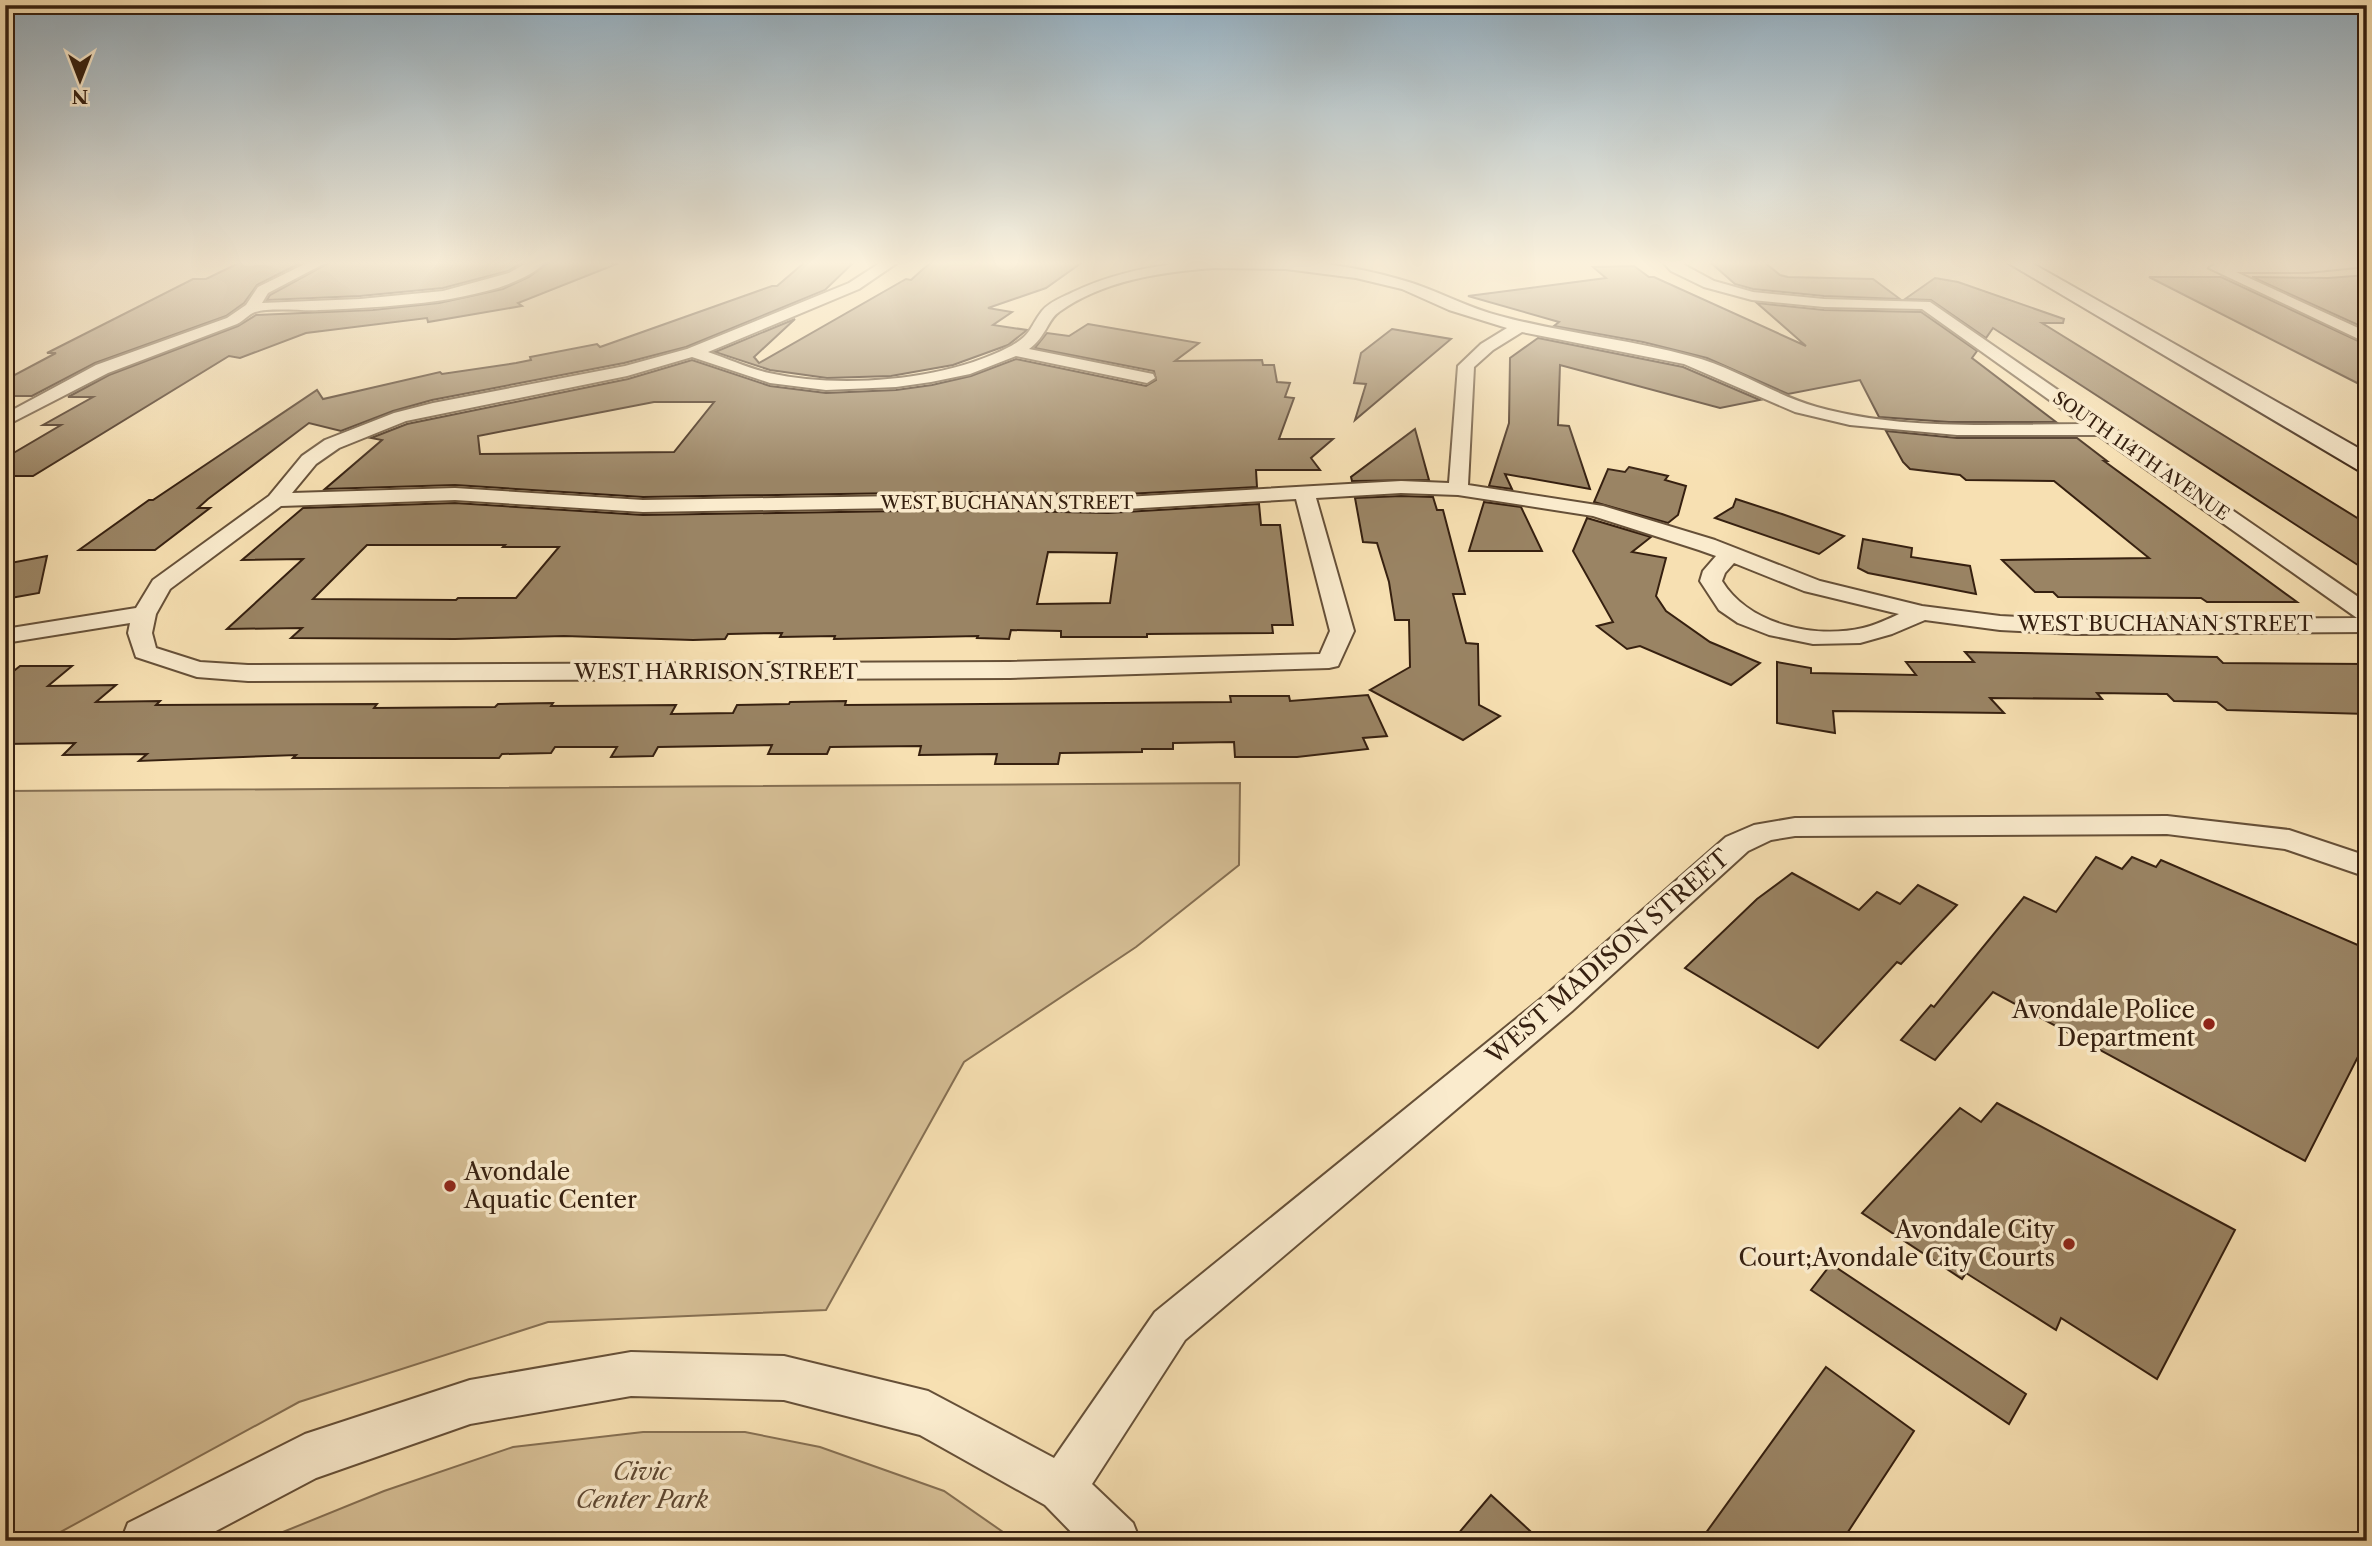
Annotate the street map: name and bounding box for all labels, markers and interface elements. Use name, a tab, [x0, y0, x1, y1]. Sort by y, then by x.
north arrow	[46, 46, 116, 116]
text: N	[72, 85, 88, 108]
street label: SOUTH 114TH AVENUE	[2049, 387, 2233, 525]
street label: WEST BUCHANAN STREET	[879, 492, 1134, 514]
street label: WEST BUCHANAN STREET	[2016, 611, 2313, 636]
street label: WEST HARRISON STREET	[573, 659, 858, 684]
street label: WEST MADISON STREET	[1479, 843, 1735, 1071]
place label: Avondale Police Department	[2011, 995, 2196, 1052]
marker: Avondale Police Department	[2201, 1016, 2217, 1032]
place label: Avondale Aquatic Center	[463, 1157, 637, 1214]
marker: Avondale Aquatic Center	[442, 1178, 458, 1194]
place label: Avondale City Court;Avondale City Courts	[1739, 1215, 2056, 1272]
marker: Avondale City Court;Avondale City Courts	[2061, 1236, 2077, 1252]
park label: Civic Center Park	[576, 1457, 709, 1514]

